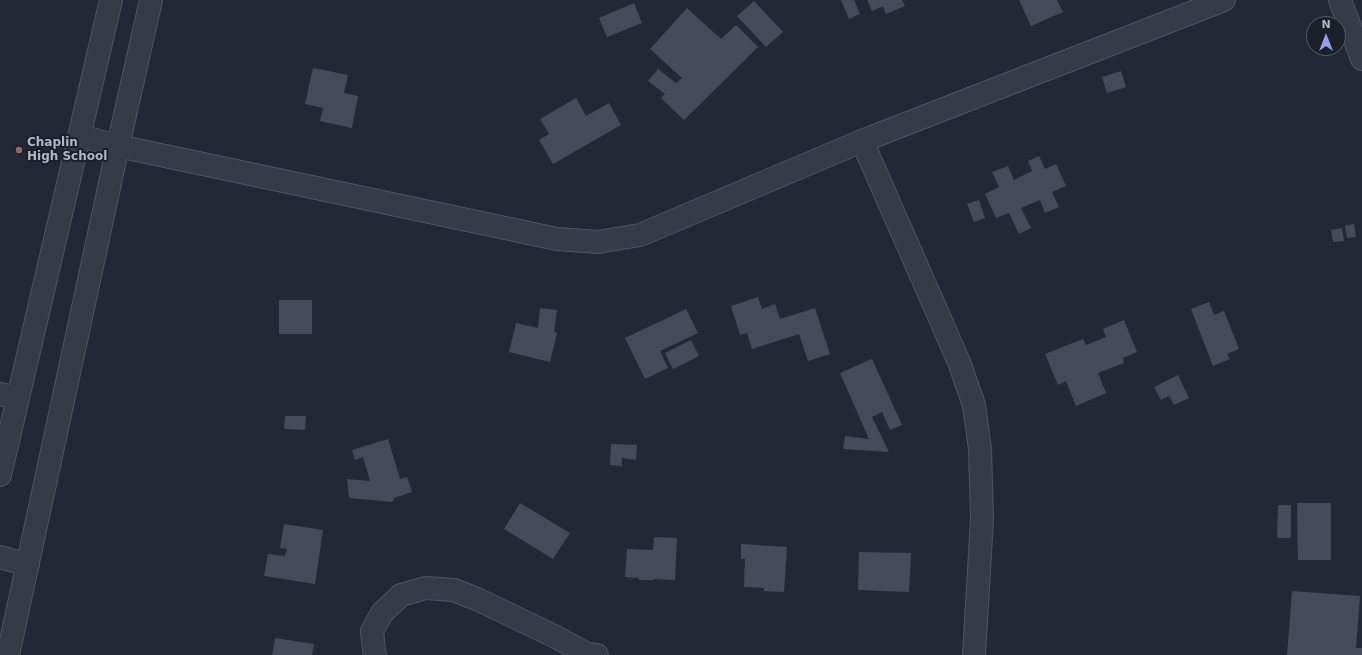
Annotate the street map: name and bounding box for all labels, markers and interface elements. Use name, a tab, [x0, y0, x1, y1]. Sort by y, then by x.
north arrow	[1306, 16, 1346, 56]
text: N	[1321, 18, 1331, 31]
place label: Chaplin High School	[27, 136, 107, 164]
marker: Chaplin High School	[14, 145, 24, 155]

